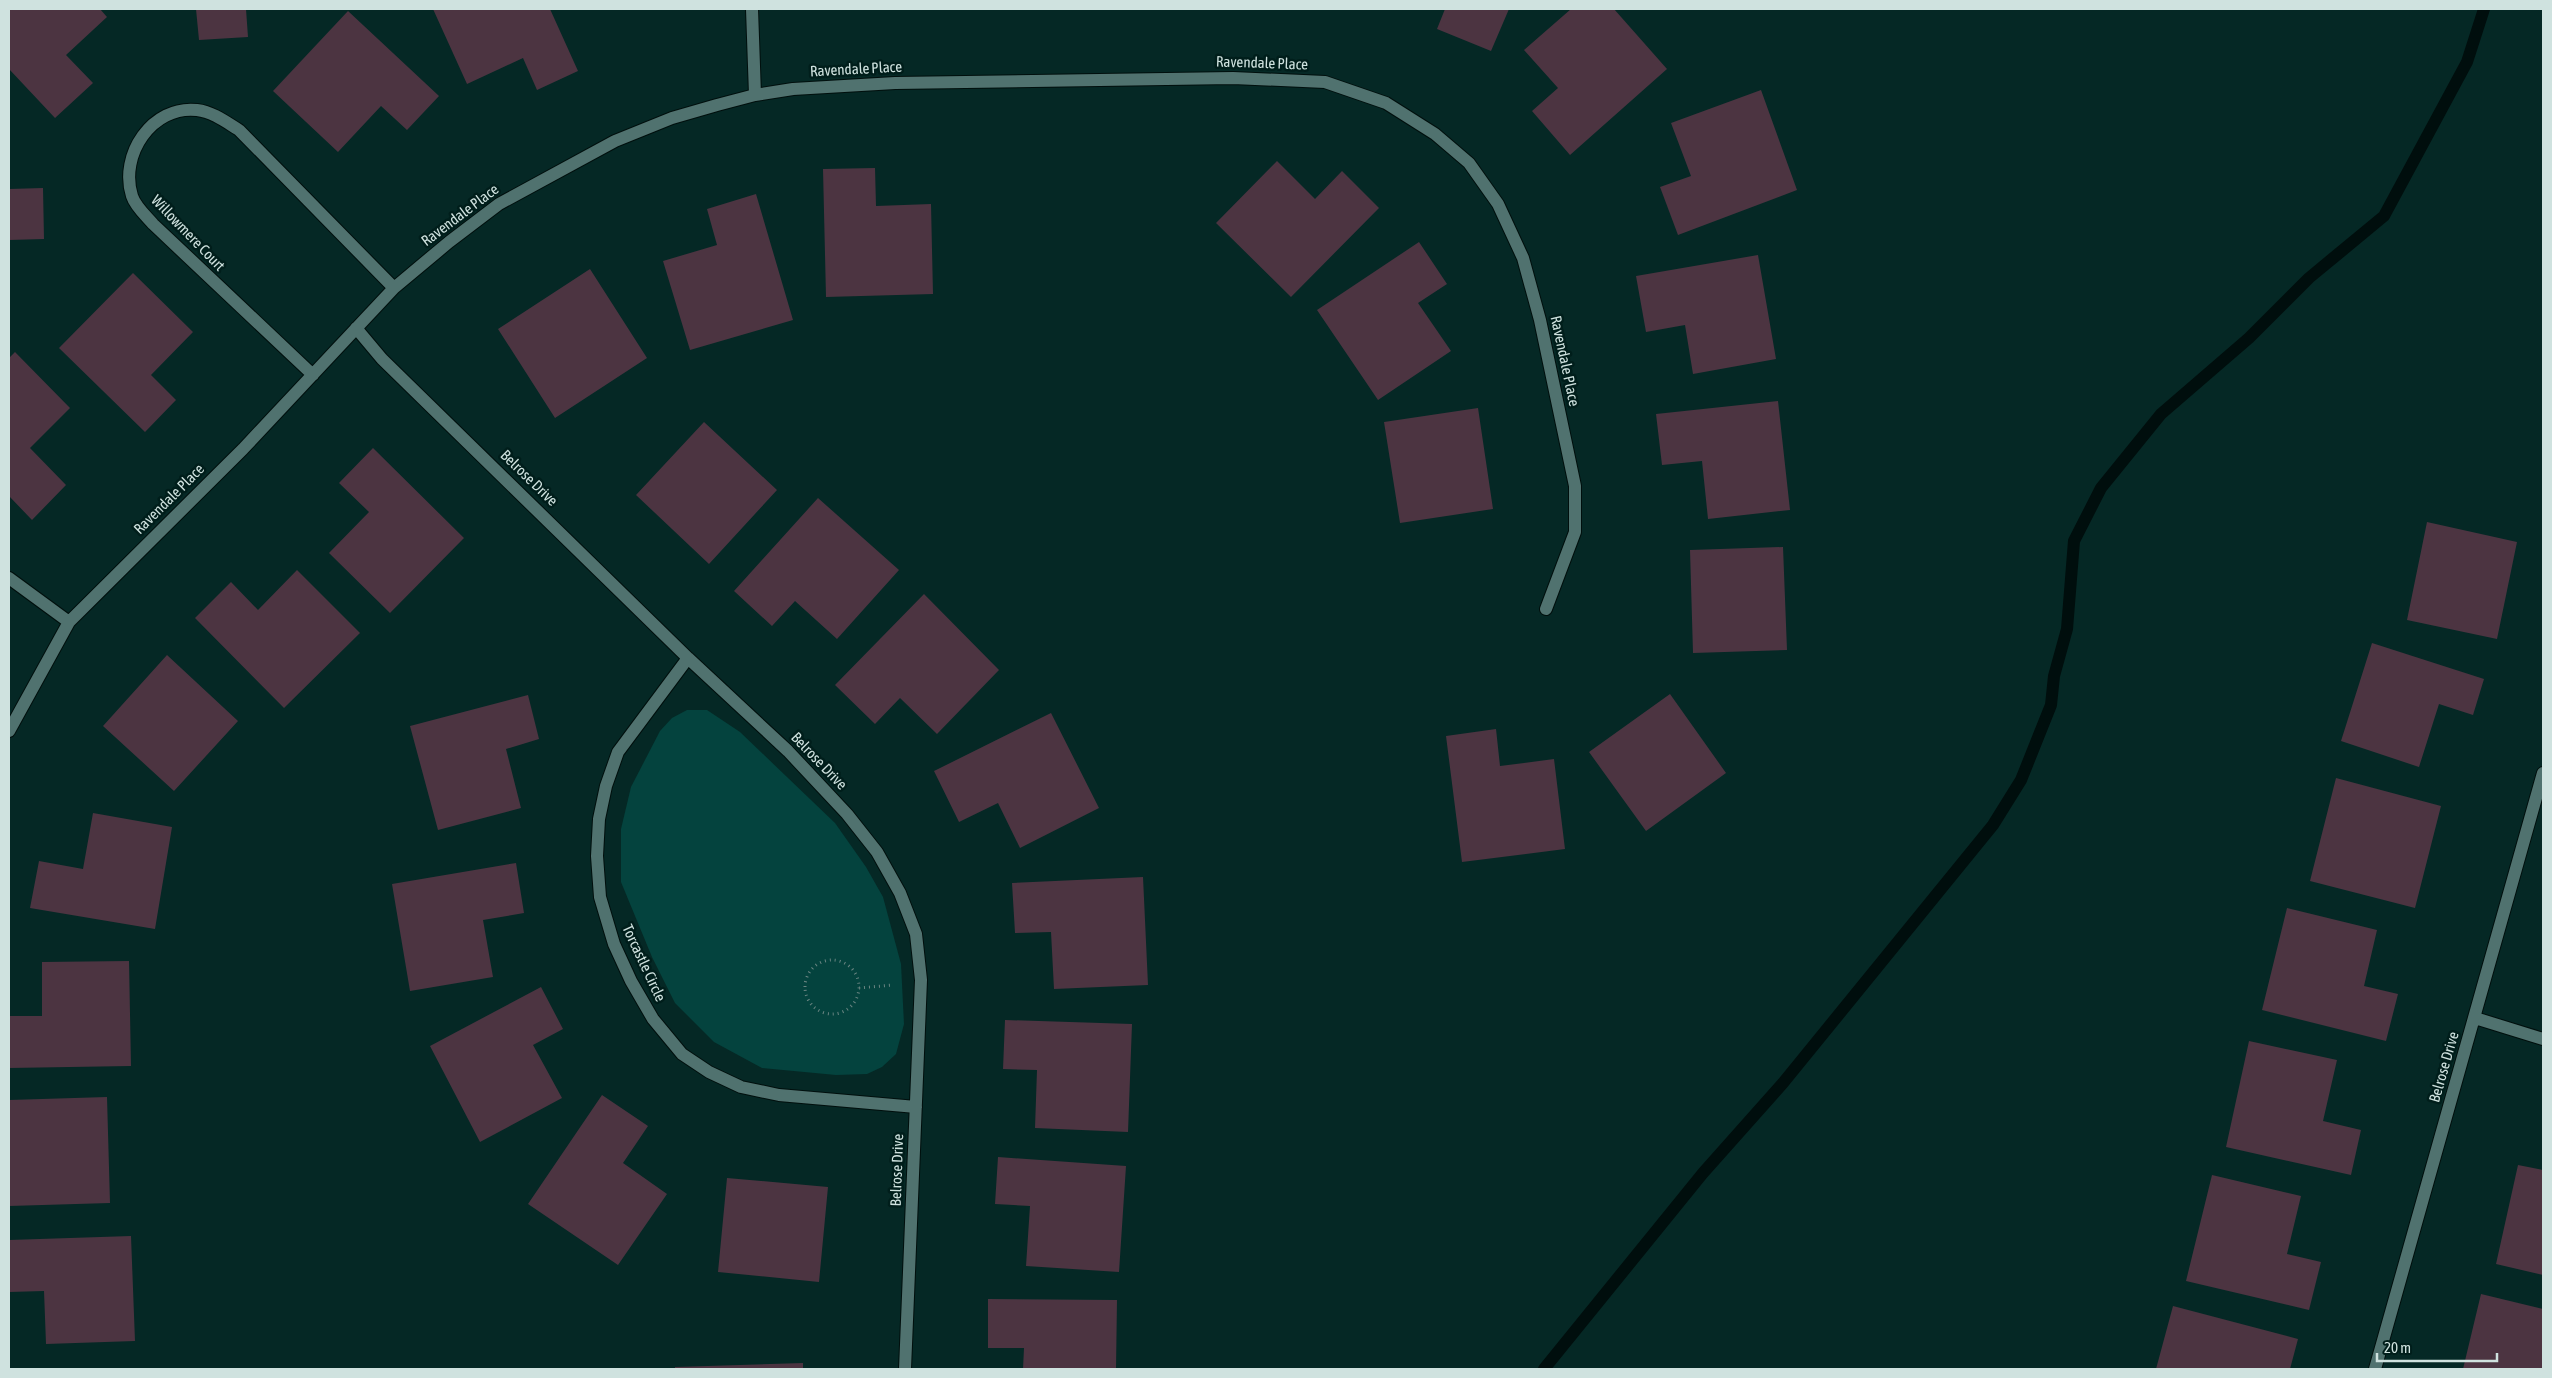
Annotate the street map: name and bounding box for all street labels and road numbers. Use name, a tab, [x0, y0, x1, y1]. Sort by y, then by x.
street label: Ravendale Place	[1216, 52, 1308, 73]
street label: Ravendale Place	[810, 58, 903, 79]
street label: Ravendale Place	[418, 180, 502, 249]
street label: Willowmere Court	[148, 191, 229, 274]
street label: Ravendale Place	[1548, 314, 1583, 408]
street label: Belrose Drive	[497, 446, 562, 509]
street label: Ravendale Place	[130, 460, 207, 537]
street label: Belrose Drive	[788, 729, 851, 793]
street label: Torcastle Circle	[619, 922, 670, 1004]
street label: Belrose Drive	[2425, 1029, 2462, 1104]
street label: Belrose Drive	[887, 1133, 906, 1207]

